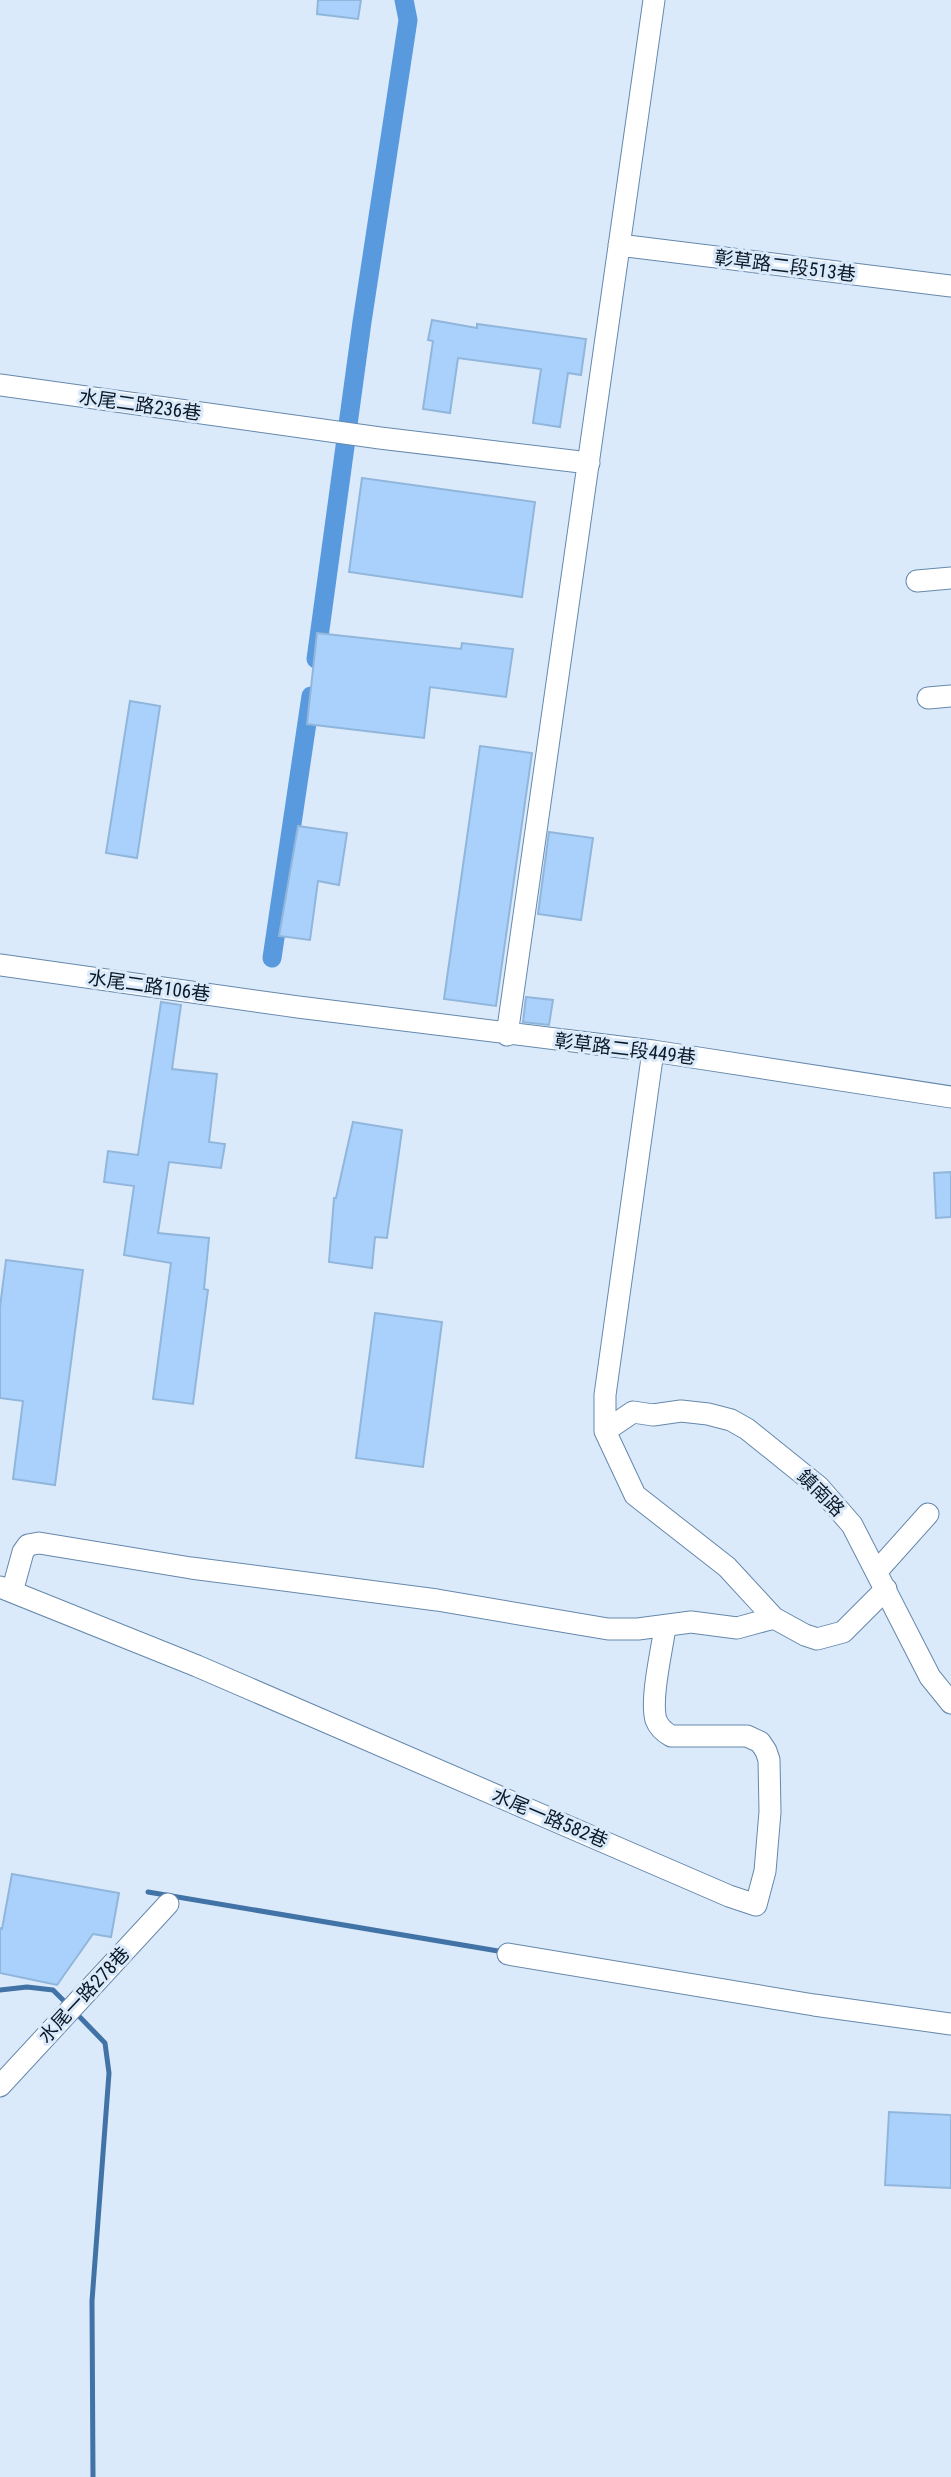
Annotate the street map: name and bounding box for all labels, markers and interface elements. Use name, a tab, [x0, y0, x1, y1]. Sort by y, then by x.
street label: 彰草路二段513巷	[713, 246, 857, 286]
street label: 水尾二路236巷	[77, 385, 203, 425]
street label: 水尾二路106巷	[86, 966, 212, 1006]
street label: 彰草路二段449巷	[553, 1029, 697, 1069]
street label: 鎮南路	[793, 1465, 849, 1521]
street label: 水尾一路582巷	[489, 1783, 611, 1853]
street label: 水尾一路278巷	[34, 1942, 134, 2048]

